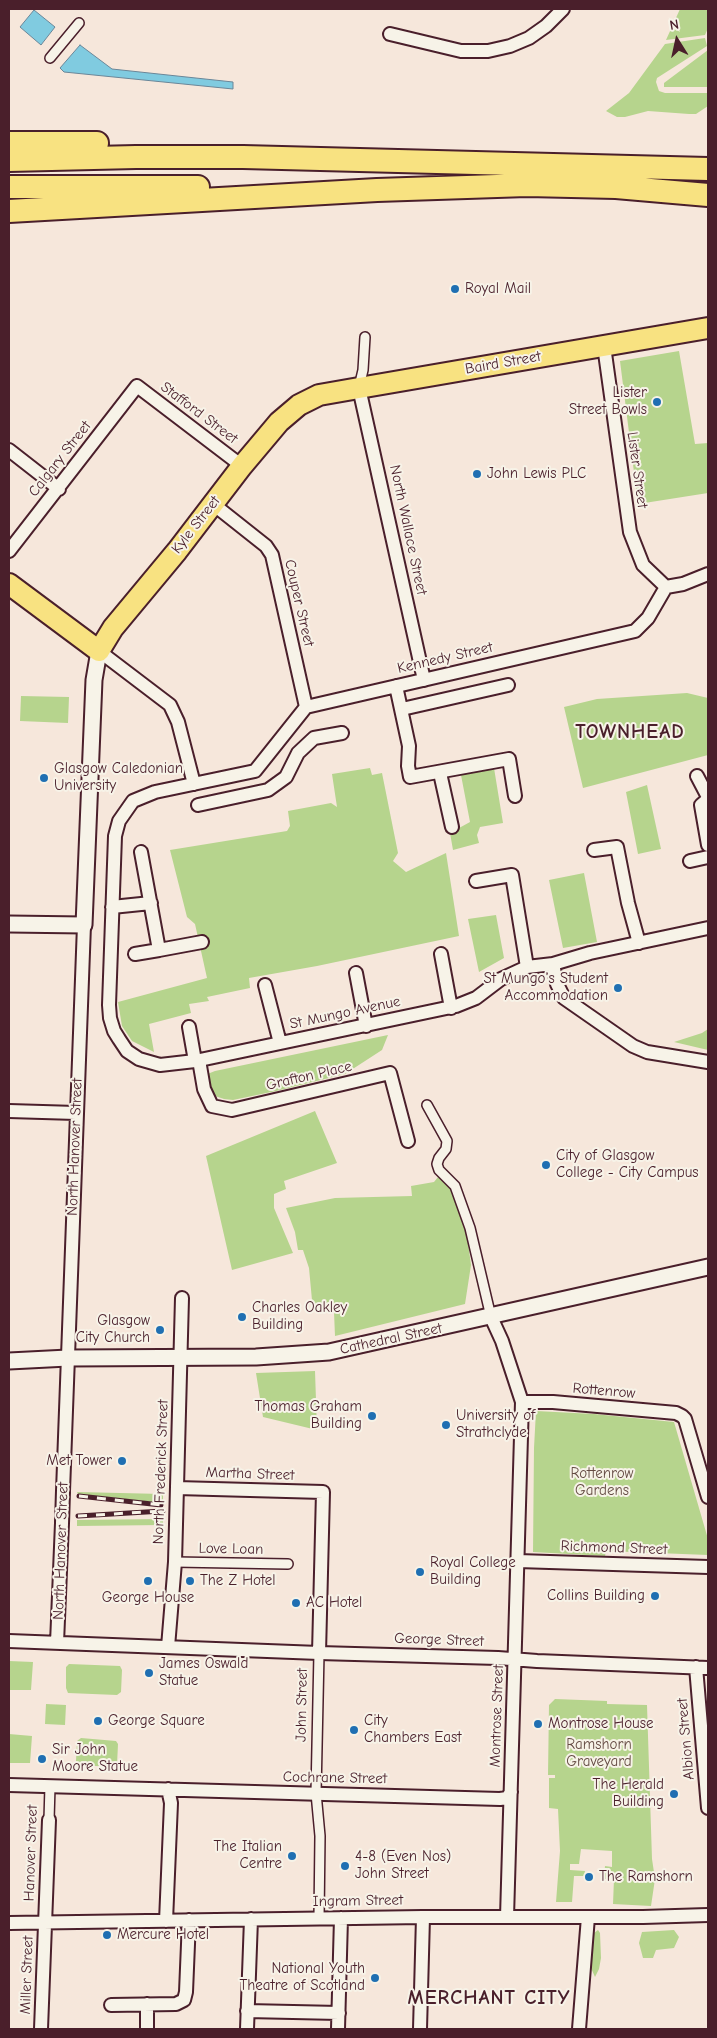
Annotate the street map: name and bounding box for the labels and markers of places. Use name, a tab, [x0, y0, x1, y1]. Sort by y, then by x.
place label: Royal Mail	[465, 280, 531, 298]
marker: Royal Mail	[449, 283, 461, 295]
place label: Lister Street Bowls	[569, 384, 647, 419]
marker: Lister Street Bowls	[651, 396, 663, 408]
place label: John Lewis PLC	[487, 465, 586, 483]
marker: John Lewis PLC	[471, 468, 483, 480]
place label: Glasgow Caledonian University	[54, 760, 183, 795]
marker: Glasgow Caledonian University	[38, 772, 50, 784]
place label: St Mungo's Student Accommodation	[484, 970, 608, 1005]
marker: St Mungo's Student Accommodation	[612, 982, 624, 994]
place label: City of Glasgow College - City Campus	[556, 1147, 699, 1182]
marker: City of Glasgow College - City Campus	[540, 1159, 552, 1171]
place label: Charles Oakley Building	[252, 1299, 347, 1334]
marker: Charles Oakley Building	[236, 1311, 248, 1323]
place label: Glasgow City Church	[76, 1312, 150, 1347]
marker: Glasgow City Church	[154, 1324, 166, 1336]
place label: Thomas Graham Building	[254, 1398, 362, 1433]
place label: University of Strathclyde	[456, 1407, 535, 1442]
marker: Thomas Graham Building	[366, 1410, 378, 1422]
marker: University of Strathclyde	[440, 1419, 452, 1431]
place label: Met Tower	[46, 1452, 112, 1470]
marker: Met Tower	[116, 1455, 128, 1467]
place label: Royal College Building	[430, 1554, 516, 1589]
marker: Royal College Building	[414, 1566, 426, 1578]
place label: The Z Hotel	[200, 1572, 275, 1590]
marker: George House	[142, 1575, 154, 1587]
marker: The Z Hotel	[184, 1575, 196, 1587]
place label: Collins Building	[547, 1587, 645, 1605]
place label: George House	[102, 1589, 194, 1607]
marker: Collins Building	[649, 1590, 661, 1602]
place label: AC Hotel	[306, 1594, 362, 1612]
marker: AC Hotel	[290, 1597, 302, 1609]
place label: James Oswald Statue	[159, 1655, 248, 1690]
marker: James Oswald Statue	[143, 1667, 155, 1679]
place label: George Square	[108, 1712, 205, 1730]
place label: City Chambers East	[364, 1712, 461, 1747]
marker: George Square	[92, 1715, 104, 1727]
place label: Montrose House	[548, 1715, 653, 1733]
marker: Montrose House	[532, 1718, 544, 1730]
marker: City Chambers East	[348, 1724, 360, 1736]
place label: Sir John Moore Statue	[52, 1741, 138, 1776]
marker: Sir John Moore Statue	[36, 1753, 48, 1765]
place label: The Herald Building	[593, 1776, 664, 1811]
marker: The Herald Building	[668, 1788, 680, 1800]
place label: The Italian Centre	[213, 1838, 282, 1873]
place label: 4-8 (Even Nos) John Street	[355, 1848, 451, 1883]
marker: The Italian Centre	[286, 1850, 298, 1862]
marker: 4-8 (Even Nos) John Street	[339, 1860, 351, 1872]
place label: The Ramshorn	[599, 1868, 693, 1886]
marker: The Ramshorn	[583, 1871, 595, 1883]
place label: Mercure Hotel	[117, 1926, 209, 1944]
marker: Mercure Hotel	[101, 1929, 113, 1941]
place label: National Youth Theatre of Scotland	[239, 1960, 365, 1995]
marker: National Youth Theatre of Scotland	[369, 1972, 381, 1984]

